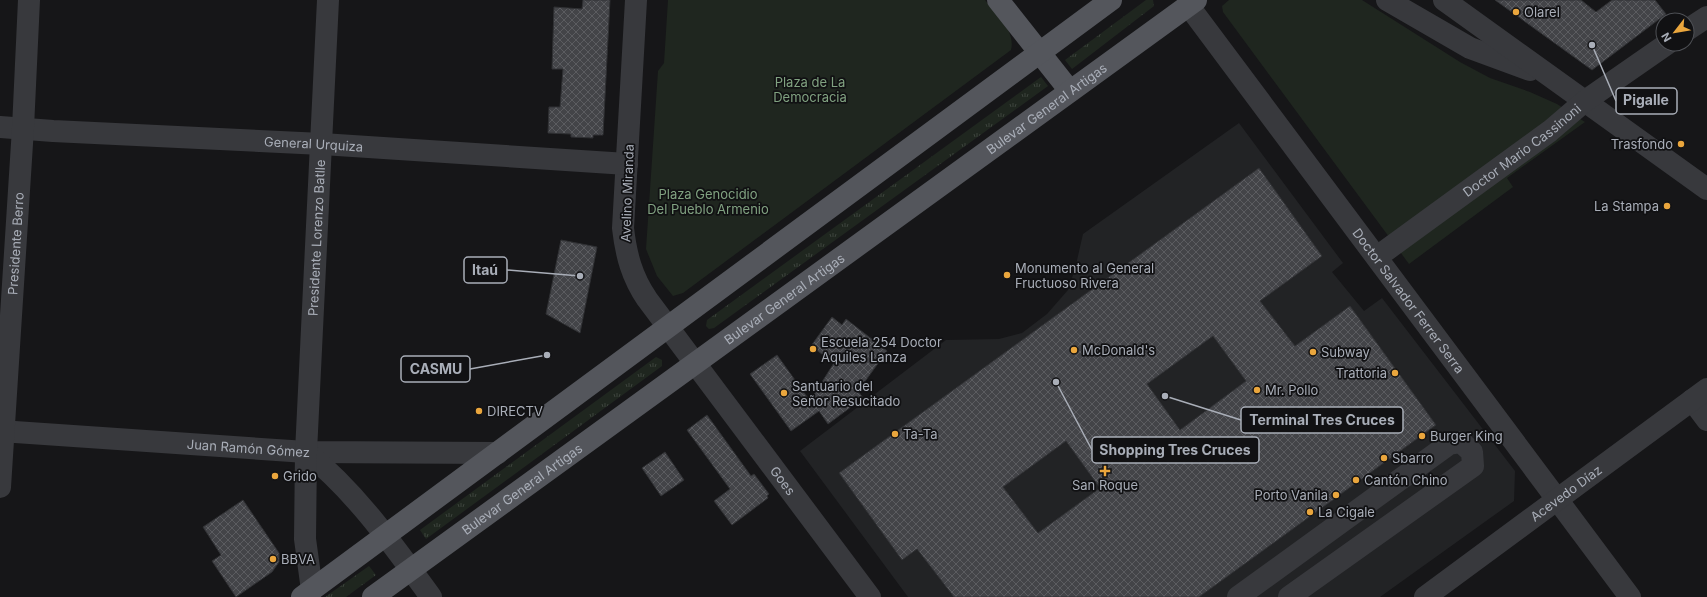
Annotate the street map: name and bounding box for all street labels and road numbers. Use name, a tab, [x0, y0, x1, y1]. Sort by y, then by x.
street label: Bulevar General Artigas	[983, 59, 1110, 158]
street label: Doctor Mario Cassinoni	[1460, 100, 1584, 200]
street label: General Urquiza	[264, 133, 364, 155]
street label: Avelino Miranda	[617, 144, 637, 242]
street label: Presidente Lorenzo Batlle	[305, 159, 328, 316]
street label: Presidente Berro	[4, 191, 27, 295]
street label: Doctor Salvador Ferrer Serra	[1349, 225, 1468, 376]
street label: Bulevar General Artigas	[721, 250, 848, 348]
street label: Juan Ramón Gómez	[186, 436, 310, 460]
street label: Bulevar General Artigas	[459, 440, 585, 538]
street label: Acevedo Díaz	[1527, 461, 1605, 525]
street label: Goes	[767, 463, 799, 498]

